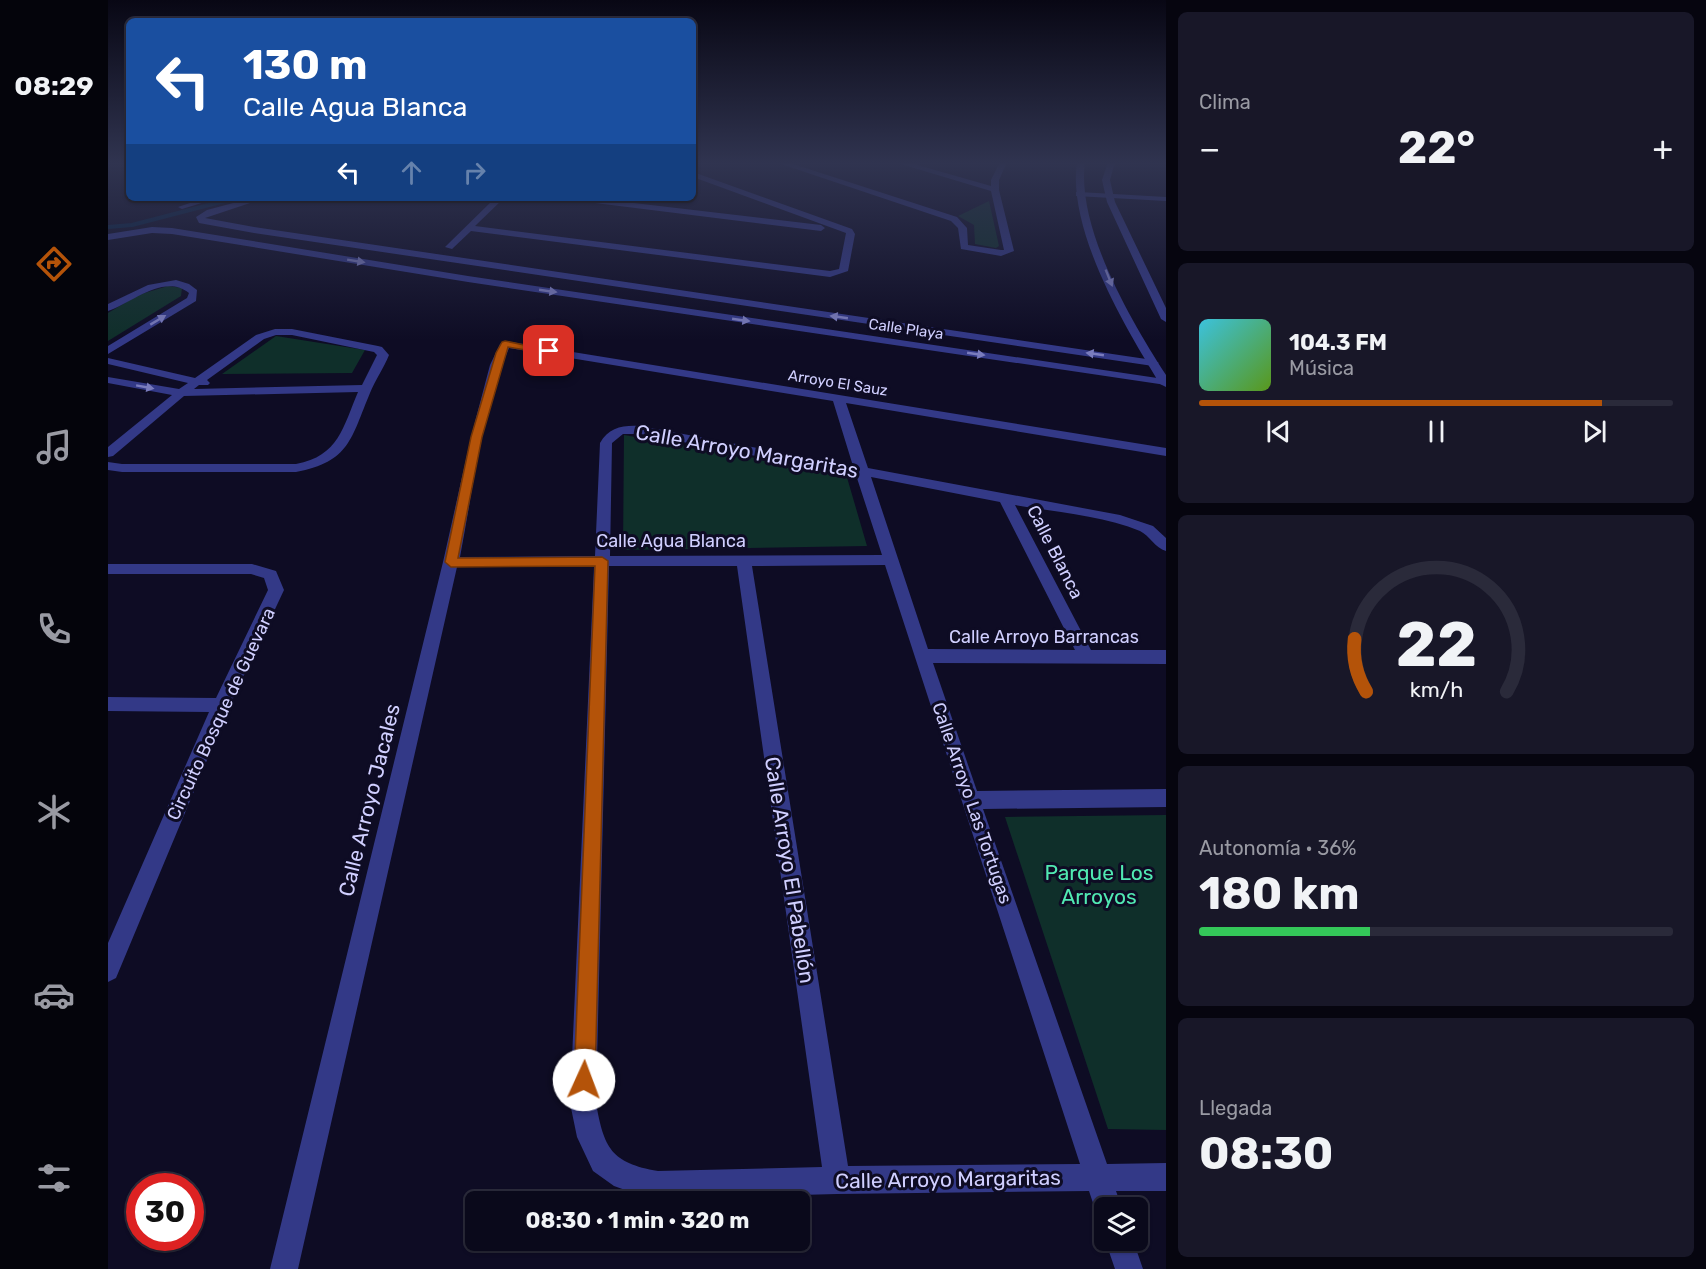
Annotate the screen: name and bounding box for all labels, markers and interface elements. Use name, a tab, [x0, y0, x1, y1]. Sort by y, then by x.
text: 130 m	[243, 40, 368, 90]
icon: left	[144, 42, 222, 120]
text: 08:29	[14, 70, 94, 102]
text: Clima	[1199, 90, 1251, 114]
text: Calle Agua Blanca	[243, 91, 468, 123]
text: 22°	[1398, 121, 1475, 174]
text: −	[1199, 129, 1220, 168]
text: +	[1652, 129, 1673, 168]
icon: left	[332, 156, 365, 189]
icon: ahead	[395, 156, 428, 189]
icon: right	[458, 156, 491, 189]
icon: directions	[33, 243, 75, 285]
one-way arrow	[346, 257, 365, 266]
one-way arrow	[1104, 269, 1114, 287]
one-way arrow	[539, 287, 558, 296]
one-way arrow	[830, 313, 849, 322]
one-way arrow	[150, 315, 166, 326]
one-way arrow	[732, 315, 751, 324]
street label: Calle Playa	[867, 315, 945, 343]
pin	[523, 325, 574, 376]
text: 104.3 FM	[1289, 329, 1387, 356]
icon: arrive	[532, 334, 565, 367]
one-way arrow	[966, 350, 985, 359]
one-way arrow	[1085, 350, 1104, 359]
text: Música	[1289, 356, 1354, 380]
street label: Arroyo El Sauz	[787, 366, 889, 400]
one-way arrow	[135, 382, 154, 391]
icon: previous	[1262, 415, 1295, 448]
icon: pause	[1420, 415, 1453, 448]
icon: next	[1578, 415, 1611, 448]
street label: Calle Arroyo Margaritas	[634, 419, 860, 483]
icon: music	[33, 426, 75, 468]
street label: Calle Blanca	[1022, 501, 1088, 603]
street label: Calle Agua Blanca	[596, 530, 746, 552]
street label: Circuito Bosque de Guevara	[162, 604, 280, 824]
icon: phone	[33, 608, 75, 650]
text: 22	[1395, 608, 1477, 682]
street label: Calle Arroyo Barrancas	[949, 626, 1139, 648]
text: km/h	[1409, 677, 1463, 702]
street label: Calle Arroyo Las Tortugas	[927, 699, 1017, 907]
street label: Calle Arroyo Jacales	[333, 701, 405, 899]
street label: Calle Arroyo El Pabellón	[760, 755, 820, 985]
icon: climate	[33, 791, 75, 833]
text: Autonomía · 36%	[1199, 836, 1357, 860]
park label: Parque Los Arroyos	[1044, 860, 1154, 909]
text: 180 km	[1199, 867, 1360, 920]
icon: car	[33, 974, 75, 1016]
position arrow	[552, 1048, 616, 1112]
text: Llegada	[1199, 1096, 1272, 1120]
text: 08:30	[1199, 1127, 1333, 1180]
icon: filters	[33, 1157, 75, 1199]
street label: Calle Arroyo Margaritas	[835, 1165, 1061, 1193]
speed limit sign: 30	[126, 1173, 204, 1251]
map controls	[1094, 1197, 1148, 1251]
button: layers	[1094, 1197, 1148, 1251]
text: 08:30 · 1 min · 320 m	[526, 1207, 749, 1234]

